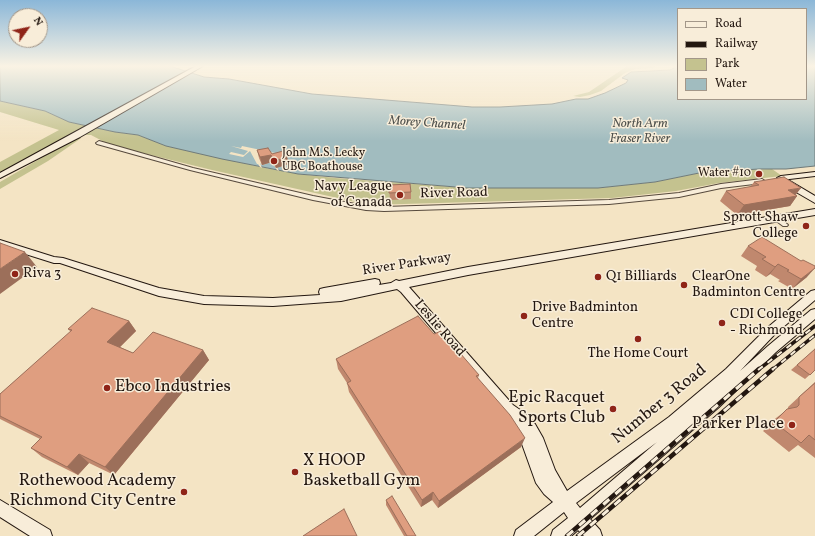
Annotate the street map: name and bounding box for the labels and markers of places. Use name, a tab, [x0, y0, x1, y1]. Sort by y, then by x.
place label: John M.S. Lecky UBC Boathouse	[282, 147, 365, 175]
marker: John M.S. Lecky UBC Boathouse	[269, 156, 279, 166]
place label: Water #10	[698, 167, 751, 181]
marker: Water #10	[754, 169, 764, 179]
place label: Navy League of Canada	[314, 179, 392, 212]
marker: Navy League of Canada	[395, 190, 405, 200]
place label: Sprott Shaw College	[723, 210, 798, 242]
marker: Sprott Shaw College	[801, 221, 811, 231]
place label: Riva 3	[23, 266, 61, 282]
marker: Riva 3	[10, 269, 20, 279]
place label: Q1 Billiards	[606, 269, 677, 285]
place label: ClearOne Badminton Centre	[692, 269, 805, 302]
marker: Q1 Billiards	[593, 272, 603, 282]
marker: ClearOne Badminton Centre	[679, 280, 689, 290]
place label: Drive Badminton Centre	[532, 300, 638, 332]
place label: CDI College - Richmond	[730, 307, 803, 340]
marker: Drive Badminton Centre	[519, 311, 529, 321]
marker: CDI College - Richmond	[717, 318, 727, 328]
marker: The Home Court	[633, 334, 643, 344]
place label: The Home Court	[588, 346, 688, 362]
place label: Ebco Industries	[115, 378, 231, 398]
marker: Ebco Industries	[102, 383, 112, 393]
place label: Epic Racquet Sports Club	[508, 389, 605, 429]
marker: Epic Racquet Sports Club	[608, 404, 618, 414]
place label: Parker Place	[692, 415, 784, 435]
marker: Parker Place	[787, 420, 797, 430]
place label: X HOOP Basketball Gym	[303, 452, 420, 492]
marker: X HOOP Basketball Gym	[290, 467, 300, 477]
place label: Rothewood Academy Richmond City Centre	[9, 472, 176, 512]
marker: Rothewood Academy Richmond City Centre	[179, 487, 189, 497]

